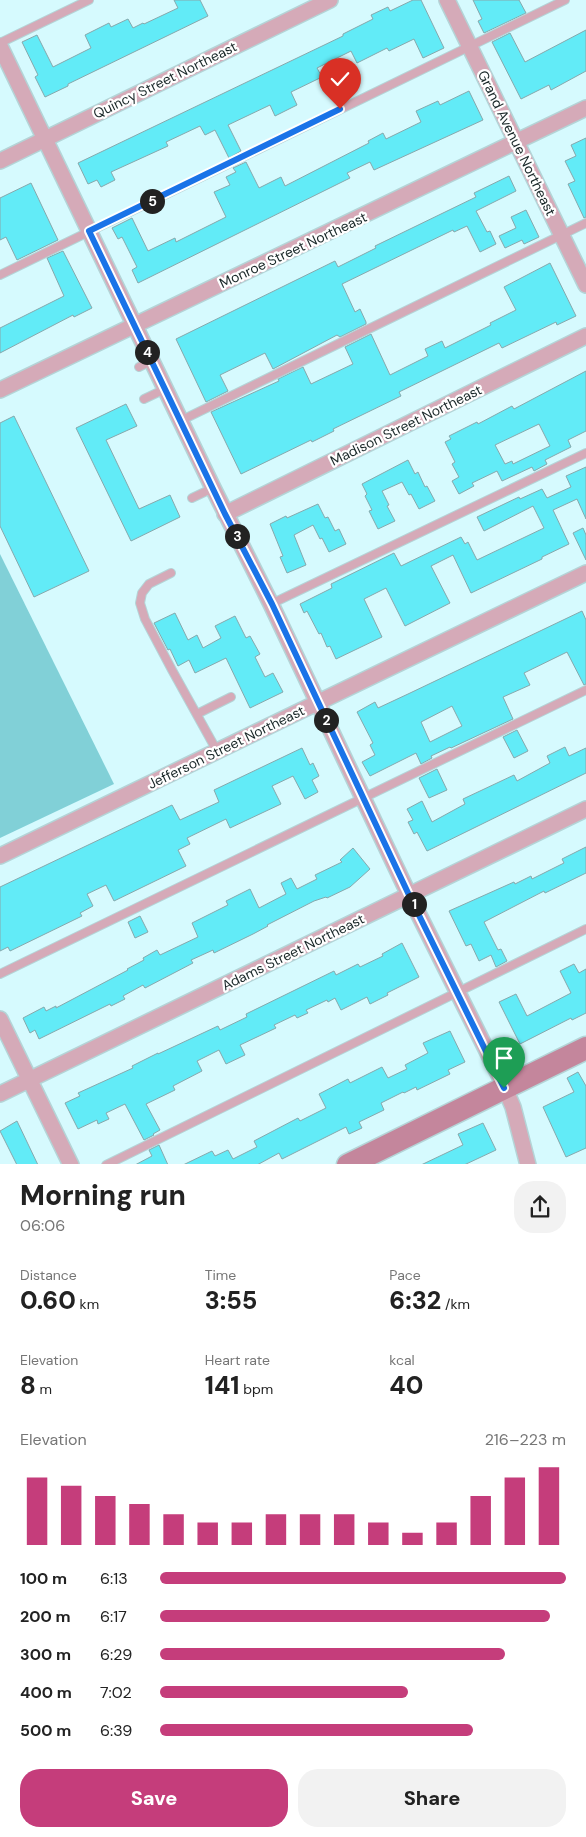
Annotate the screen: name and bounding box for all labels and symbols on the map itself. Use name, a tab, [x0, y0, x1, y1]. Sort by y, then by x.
street label: Quincy Street Northeast	[90, 37, 240, 123]
pin	[319, 58, 361, 109]
street label: Grand Avenue Northeast	[474, 67, 560, 219]
pin: 5	[140, 188, 164, 214]
street label: Monroe Street Northeast	[216, 208, 370, 292]
pin: 4	[134, 340, 160, 364]
street label: Madison Street Northeast	[327, 380, 485, 470]
pin: 3	[224, 524, 250, 548]
street label: Jefferson Street Northeast	[145, 701, 307, 793]
pin: 2	[314, 708, 338, 732]
pin: 1	[402, 892, 426, 916]
street label: Adams Street Northeast	[219, 910, 367, 994]
pin	[483, 1037, 525, 1088]

